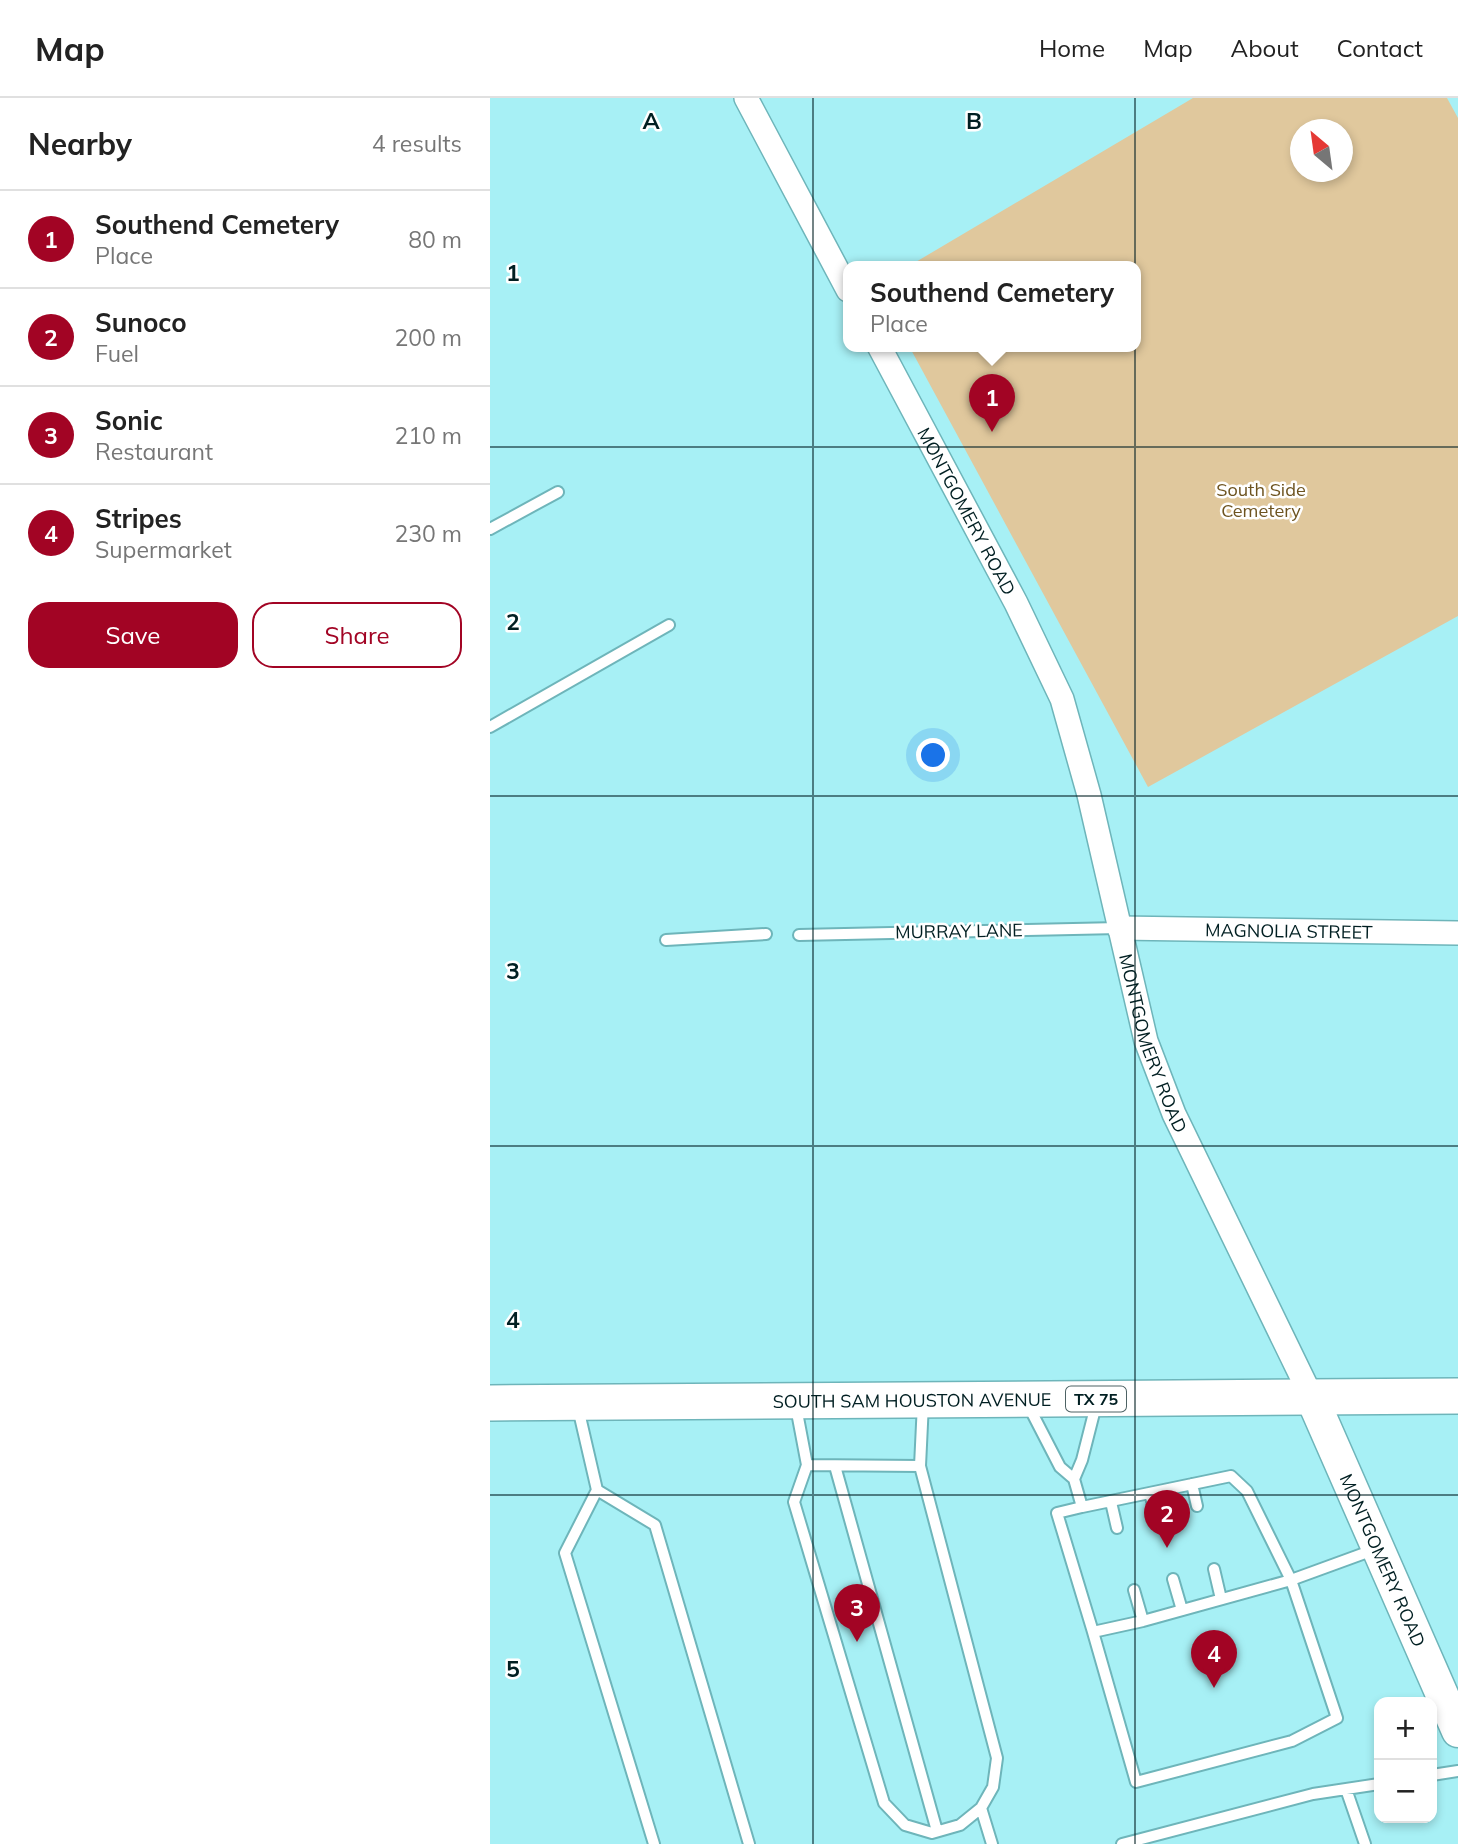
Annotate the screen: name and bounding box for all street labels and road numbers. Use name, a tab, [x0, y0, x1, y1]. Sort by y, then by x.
street label: MONTGOMERY ROAD	[913, 423, 1021, 599]
street label: MURRAY LANE	[895, 918, 1023, 944]
street label: MAGNOLIA STREET	[1205, 918, 1373, 943]
street label: MONTGOMERY ROAD	[1115, 951, 1193, 1136]
road number: TX 75	[1066, 1386, 1126, 1412]
street label: SOUTH SAM HOUSTON AVENUE	[773, 1387, 1051, 1412]
street label: MONTGOMERY ROAD	[1335, 1470, 1431, 1650]

